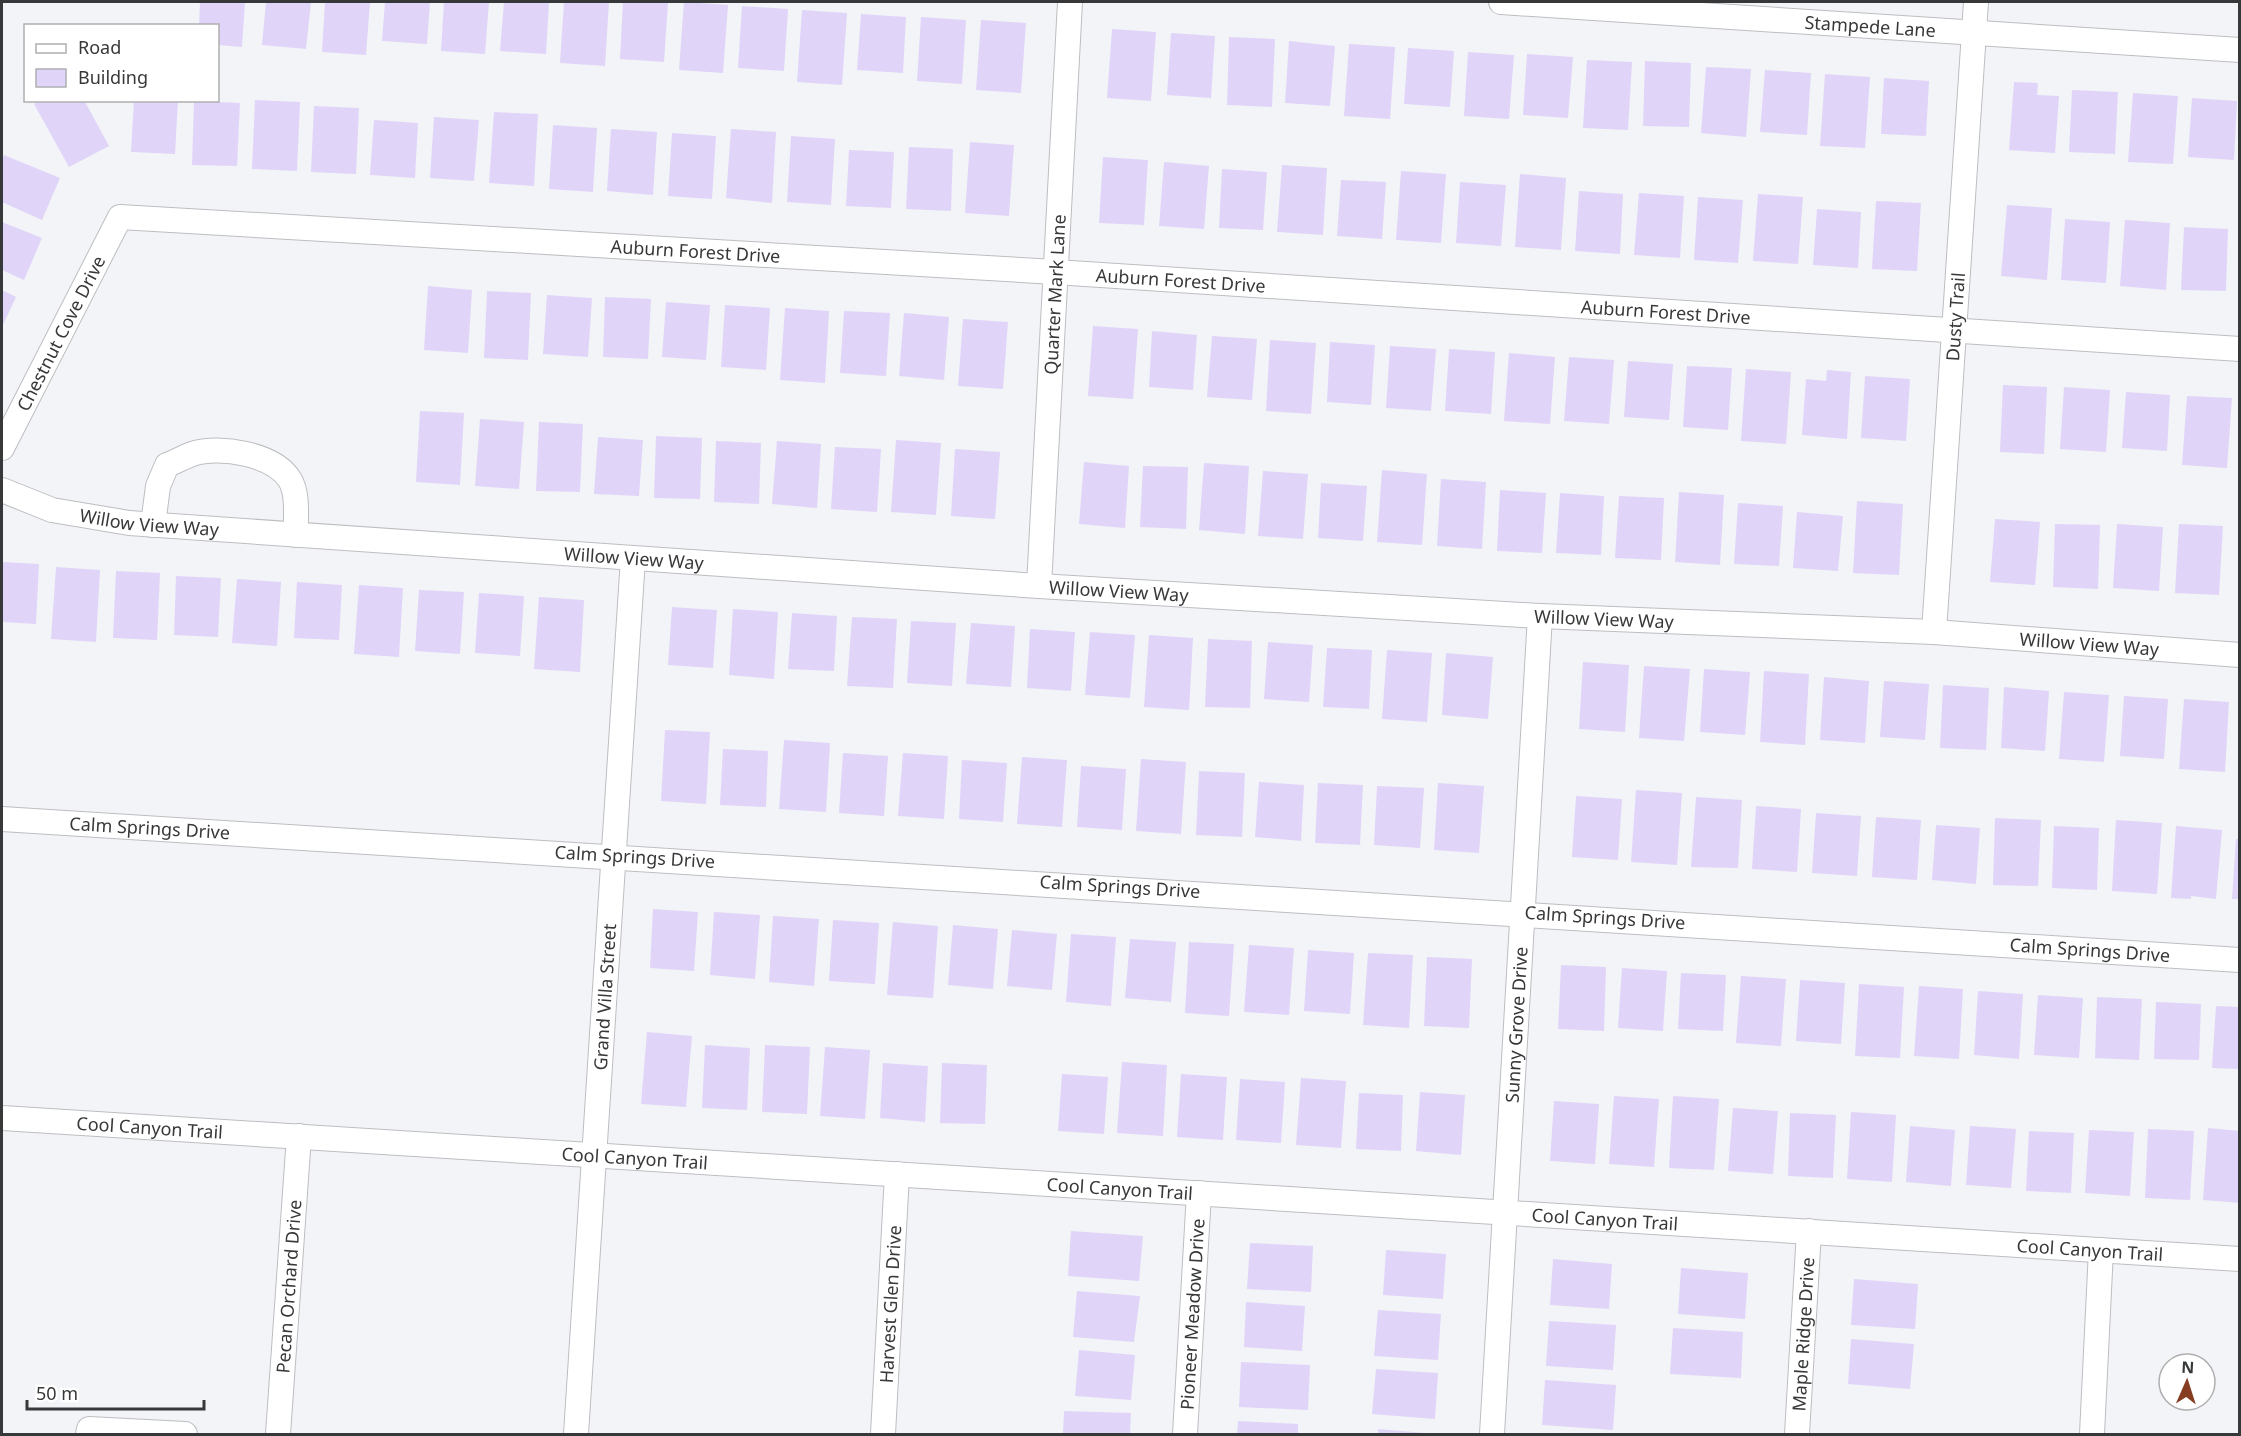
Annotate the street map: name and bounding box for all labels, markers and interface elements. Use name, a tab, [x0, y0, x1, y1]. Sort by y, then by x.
street label: Stampede Lane	[1804, 10, 1937, 42]
legend	[24, 24, 219, 102]
text: Road	[78, 35, 121, 59]
text: Building	[78, 65, 148, 89]
street label: Quarter Mark Lane	[1038, 214, 1071, 375]
street label: Auburn Forest Drive	[610, 234, 781, 268]
street label: Chestnut Cove Drive	[11, 251, 110, 415]
street label: Auburn Forest Drive	[1095, 263, 1266, 298]
street label: Dusty Trail	[1940, 272, 1970, 362]
street label: Auburn Forest Drive	[1580, 294, 1751, 329]
street label: Willow View Way	[78, 503, 220, 541]
street label: Willow View Way	[563, 541, 705, 575]
street label: Willow View Way	[1048, 575, 1190, 607]
street label: Willow View Way	[1534, 604, 1675, 633]
street label: Willow View Way	[2019, 626, 2161, 661]
street label: Calm Springs Drive	[69, 811, 231, 844]
street label: Calm Springs Drive	[554, 839, 716, 873]
street label: Calm Springs Drive	[1039, 869, 1201, 903]
street label: Calm Springs Drive	[1524, 900, 1686, 934]
street label: Grand Villa Street	[588, 922, 621, 1071]
street label: Calm Springs Drive	[2009, 932, 2171, 967]
street label: Sunny Grove Drive	[1499, 946, 1533, 1103]
street label: Cool Canyon Trail	[76, 1111, 224, 1144]
street label: Cool Canyon Trail	[561, 1141, 709, 1174]
street label: Cool Canyon Trail	[1046, 1172, 1194, 1205]
street label: Pecan Orchard Drive	[270, 1199, 306, 1374]
street label: Cool Canyon Trail	[1531, 1202, 1679, 1236]
street label: Pioneer Meadow Drive	[1174, 1218, 1209, 1411]
street label: Harvest Glen Drive	[874, 1225, 906, 1384]
street label: Cool Canyon Trail	[2016, 1233, 2164, 1266]
street label: Maple Ridge Drive	[1786, 1256, 1819, 1412]
north arrow	[2157, 1352, 2217, 1412]
text: N	[2181, 1356, 2195, 1378]
scale bar	[27, 1373, 204, 1411]
text: 50 m	[36, 1381, 78, 1405]

